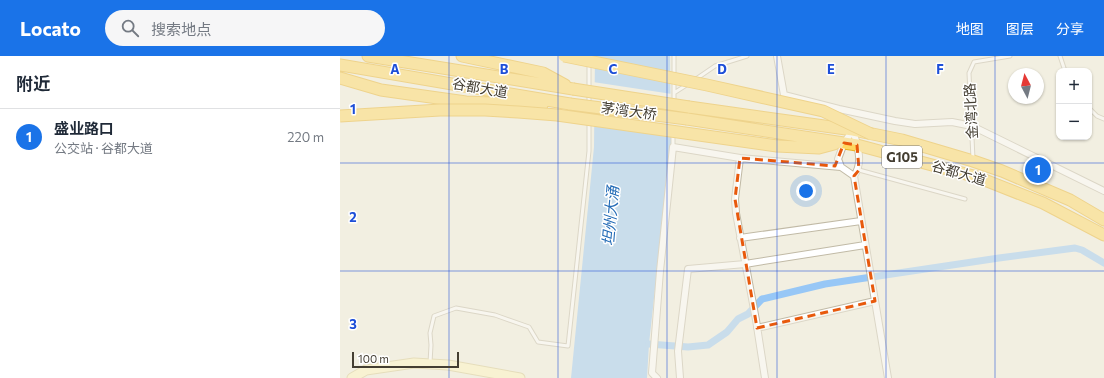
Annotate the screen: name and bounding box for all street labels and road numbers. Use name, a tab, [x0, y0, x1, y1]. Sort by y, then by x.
street label: 谷都大道	[451, 74, 509, 101]
street label: 金湾北路	[961, 83, 980, 139]
street label: 茅湾大桥	[600, 99, 658, 122]
road number: G105	[882, 146, 922, 168]
street label: 谷都大道	[930, 157, 988, 188]

